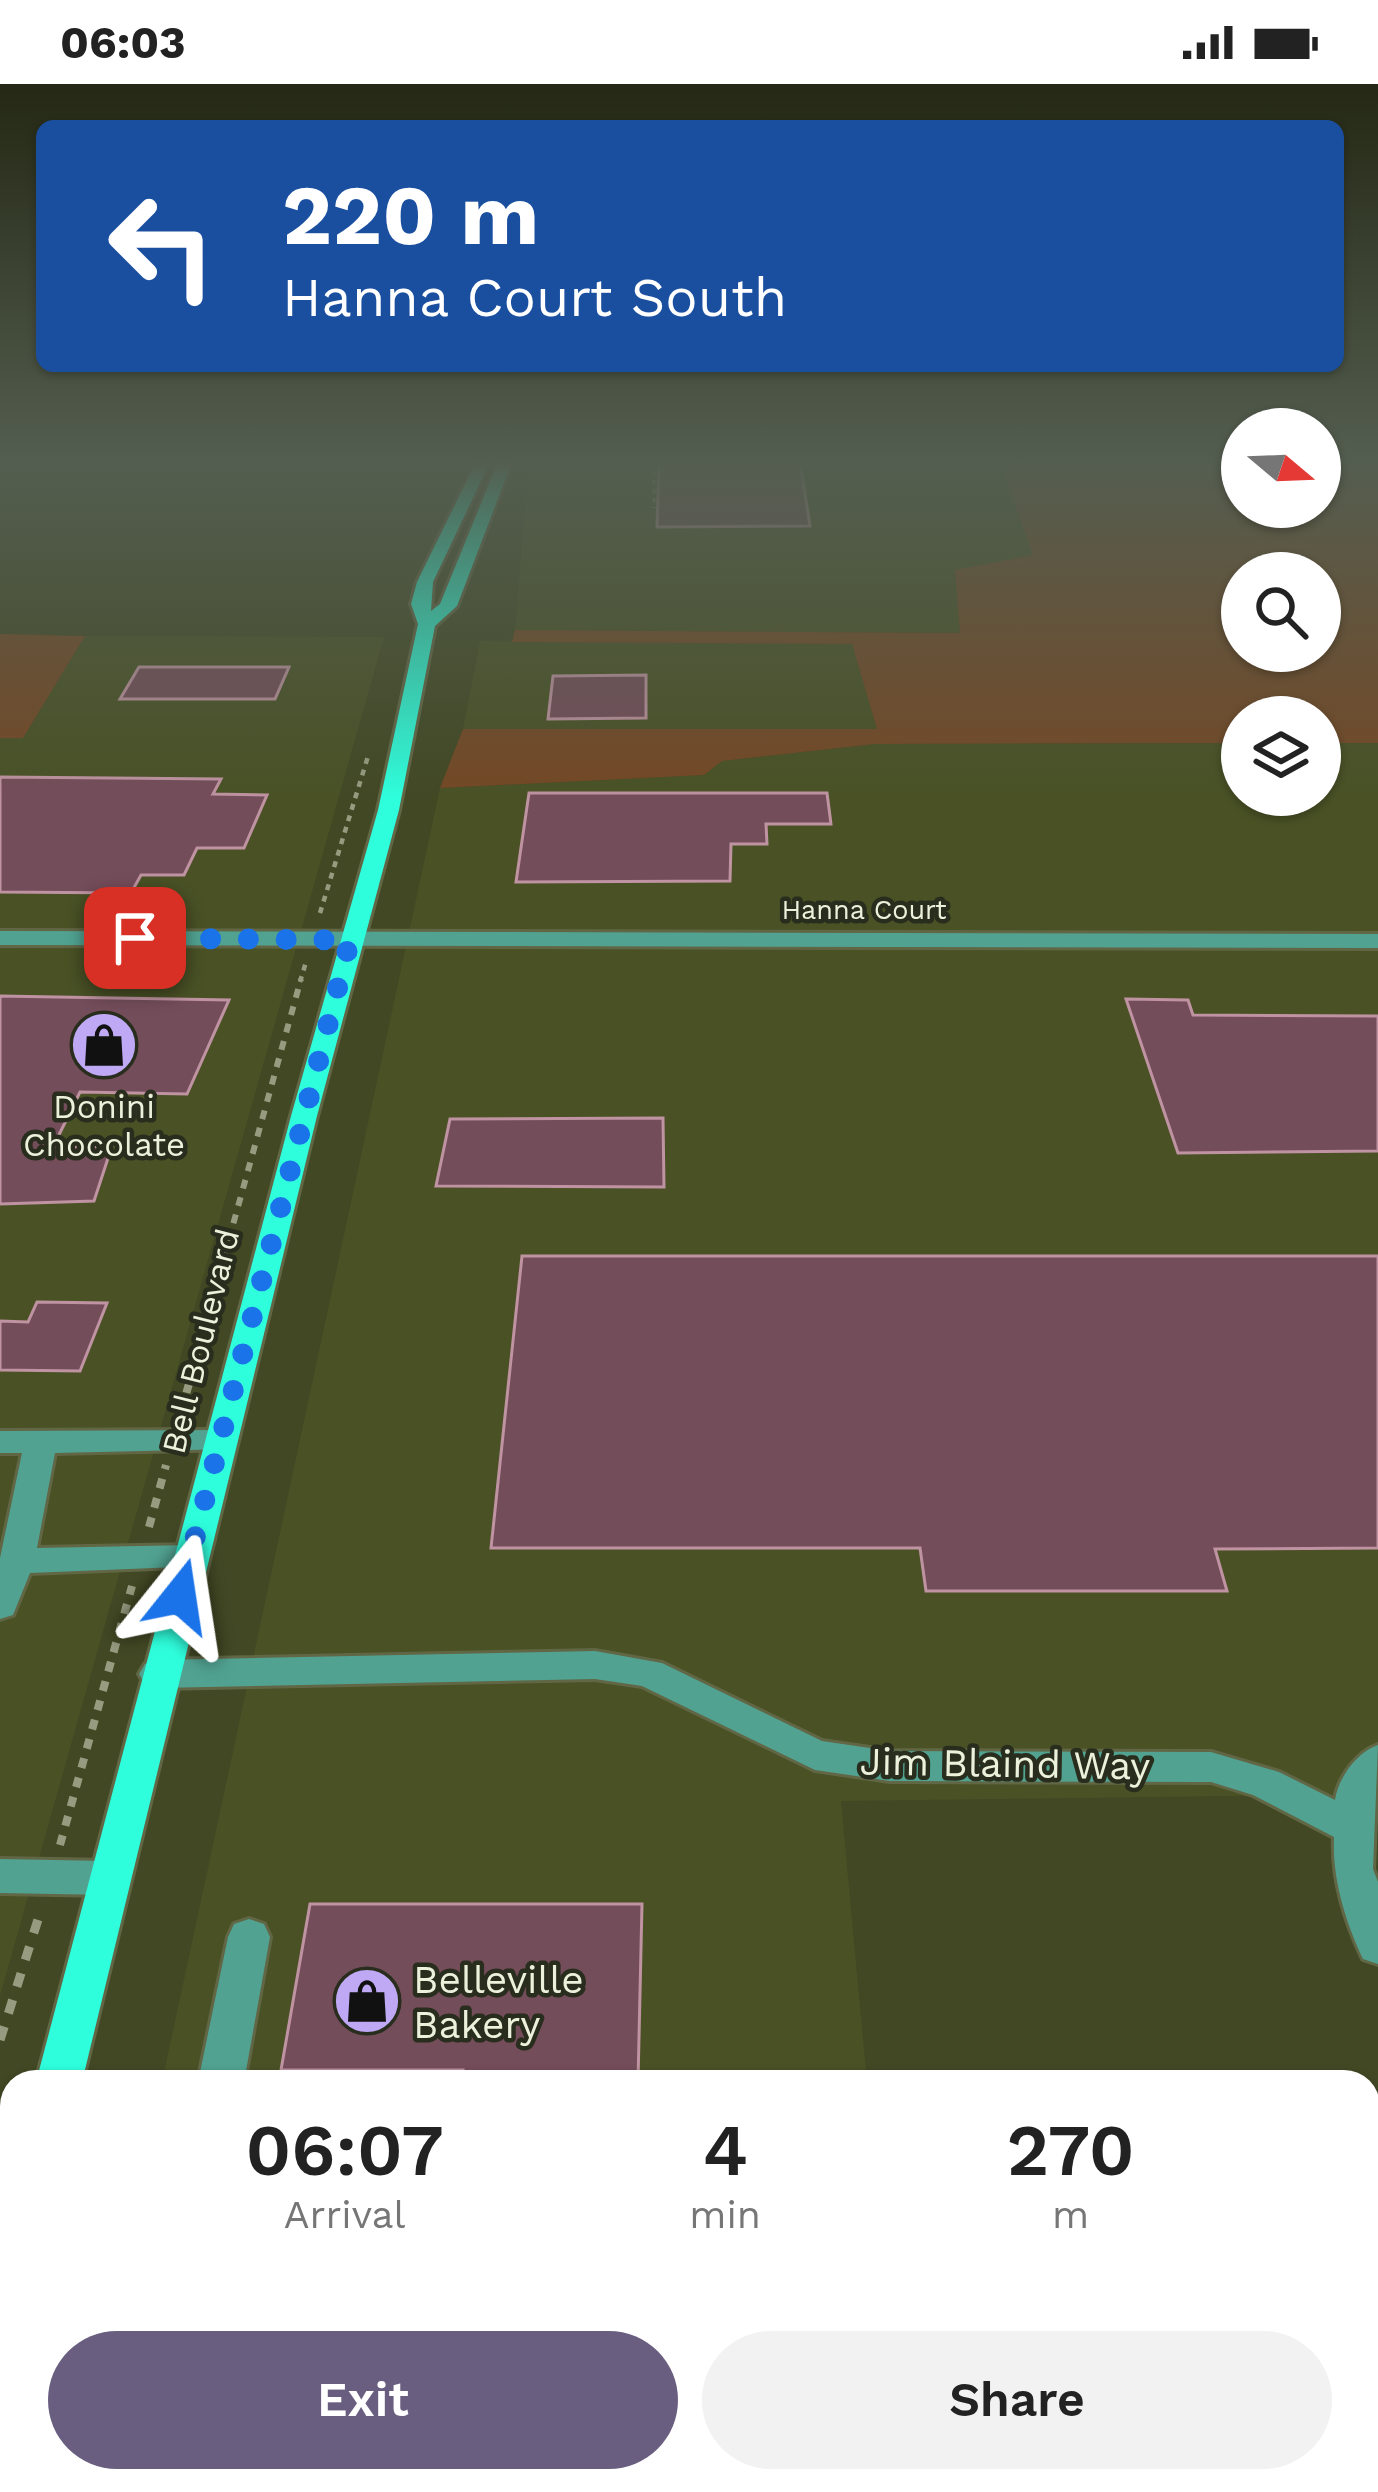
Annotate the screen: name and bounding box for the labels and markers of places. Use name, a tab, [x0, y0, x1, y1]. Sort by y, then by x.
pin	[84, 887, 186, 989]
shop icon: Donini Chocolate	[69, 1010, 139, 1080]
place label: Donini Chocolate	[23, 1087, 185, 1164]
place label: Belleville Bakery	[413, 1957, 584, 2047]
shop icon: Belleville Bakery	[332, 1966, 402, 2036]

